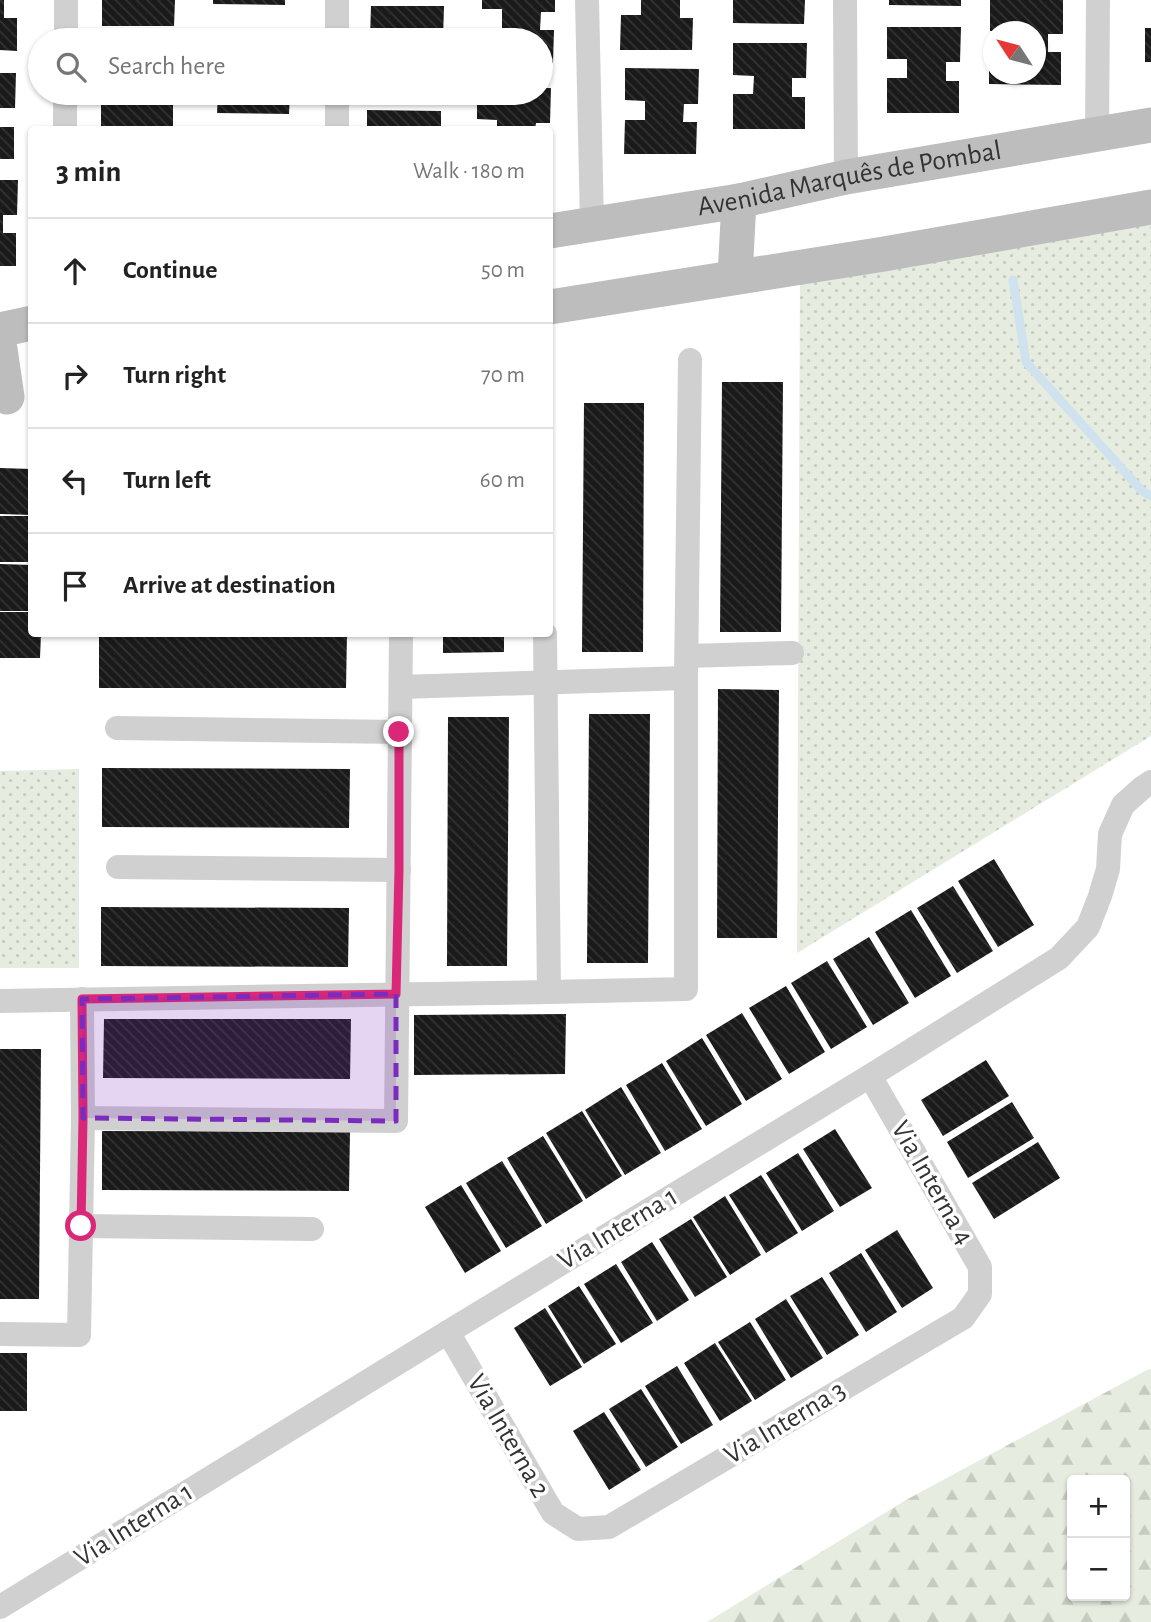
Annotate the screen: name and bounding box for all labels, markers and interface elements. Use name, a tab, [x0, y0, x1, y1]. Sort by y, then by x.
north arrow	[983, 21, 1046, 84]
search box	[28, 28, 553, 105]
icon: search	[52, 48, 90, 86]
text: Search here	[108, 53, 226, 79]
street label: Avenida Marquês de Pombal	[696, 137, 1004, 221]
text: 3 min	[56, 157, 121, 187]
text: Walk · 180 m	[413, 160, 525, 183]
icon: ahead	[56, 252, 94, 290]
text: Continue	[123, 257, 218, 283]
text: 50 m	[481, 259, 525, 282]
icon: right	[56, 357, 94, 395]
text: Turn right	[123, 362, 226, 388]
text: 70 m	[481, 364, 525, 387]
icon: left	[56, 462, 94, 500]
text: Turn left	[123, 467, 211, 493]
text: 60 m	[480, 469, 525, 492]
icon: arrive	[56, 567, 94, 605]
text: Arrive at destination	[123, 572, 336, 598]
route end	[383, 716, 414, 747]
street label: Via Interna 4	[885, 1116, 979, 1250]
street label: Via Interna 1	[553, 1183, 683, 1275]
route start	[65, 1210, 96, 1241]
street label: Via Interna 2	[462, 1370, 554, 1502]
street label: Via Interna 3	[720, 1376, 850, 1470]
map controls	[1067, 1475, 1130, 1601]
button: +	[1067, 1475, 1130, 1538]
street label: Via Interna 1	[70, 1478, 198, 1572]
button: −	[1067, 1538, 1130, 1601]

